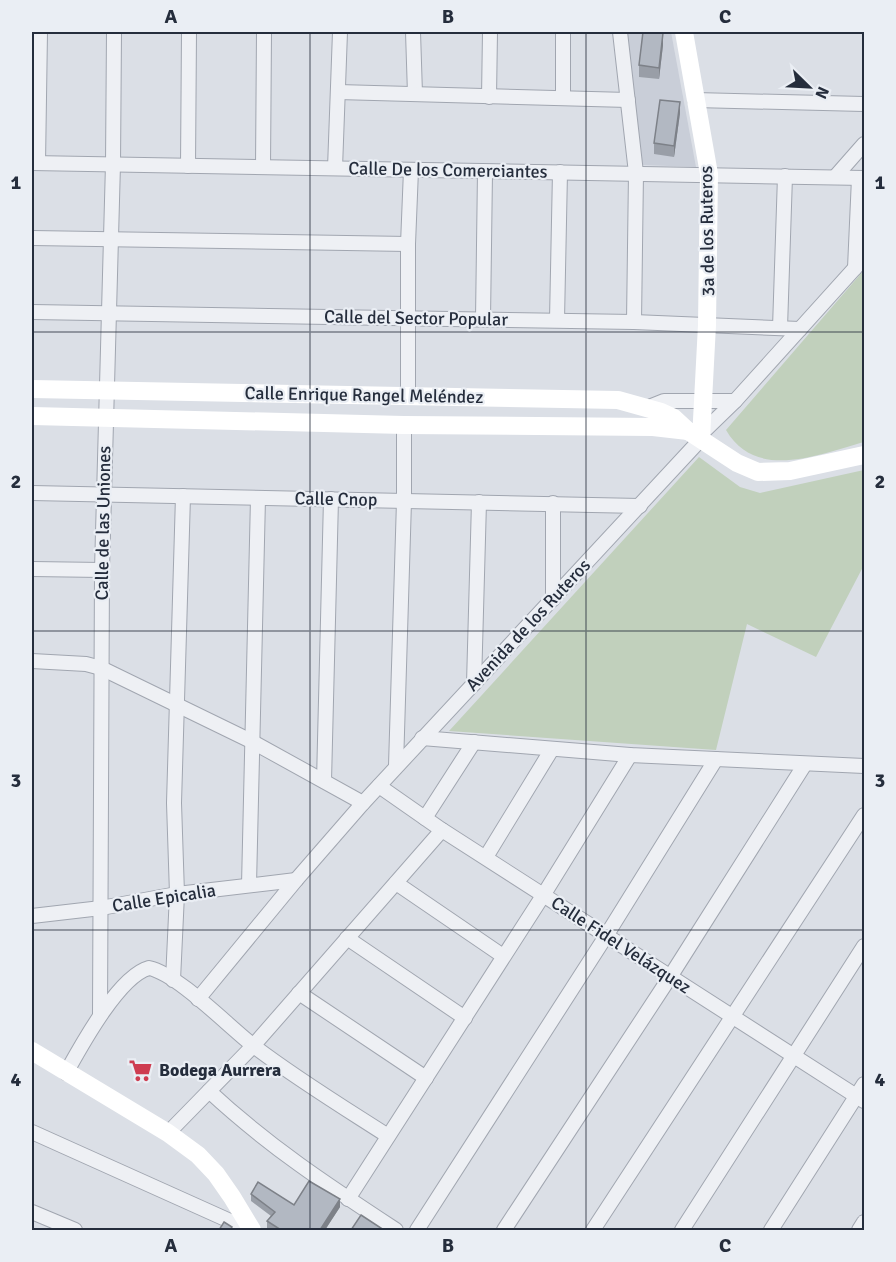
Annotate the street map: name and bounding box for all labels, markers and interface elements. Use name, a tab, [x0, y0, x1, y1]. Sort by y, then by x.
text: A	[165, 4, 178, 29]
text: B	[442, 4, 454, 29]
text: C	[719, 4, 731, 29]
north arrow	[779, 57, 839, 117]
text: N	[810, 84, 833, 102]
street label: Calle De los Comerciantes	[348, 157, 548, 183]
street label: 3a de los Ruteros	[695, 165, 719, 296]
text: 1	[11, 170, 22, 195]
text: 1	[875, 170, 886, 195]
street label: Calle del Sector Popular	[324, 305, 509, 331]
street label: Calle Enrique Rangel Meléndez	[245, 382, 483, 408]
street label: Calle de las Uniones	[91, 445, 115, 600]
text: 2	[11, 469, 21, 494]
text: 2	[875, 469, 885, 494]
street label: Calle Cnop	[295, 487, 377, 511]
street label: Avenida de los Ruteros	[461, 554, 595, 696]
text: 3	[11, 768, 21, 793]
text: 3	[875, 768, 885, 793]
street label: Calle Epicalia	[111, 879, 217, 917]
street label: Calle Fidel Velázquez	[547, 892, 695, 998]
supermarket icon: Bodega Aurrera	[128, 1057, 154, 1083]
place label: Bodega Aurrera	[159, 1059, 281, 1081]
text: 4	[11, 1067, 22, 1092]
text: 4	[875, 1067, 886, 1092]
text: A	[165, 1233, 178, 1258]
text: B	[442, 1233, 454, 1258]
text: C	[719, 1233, 731, 1258]

